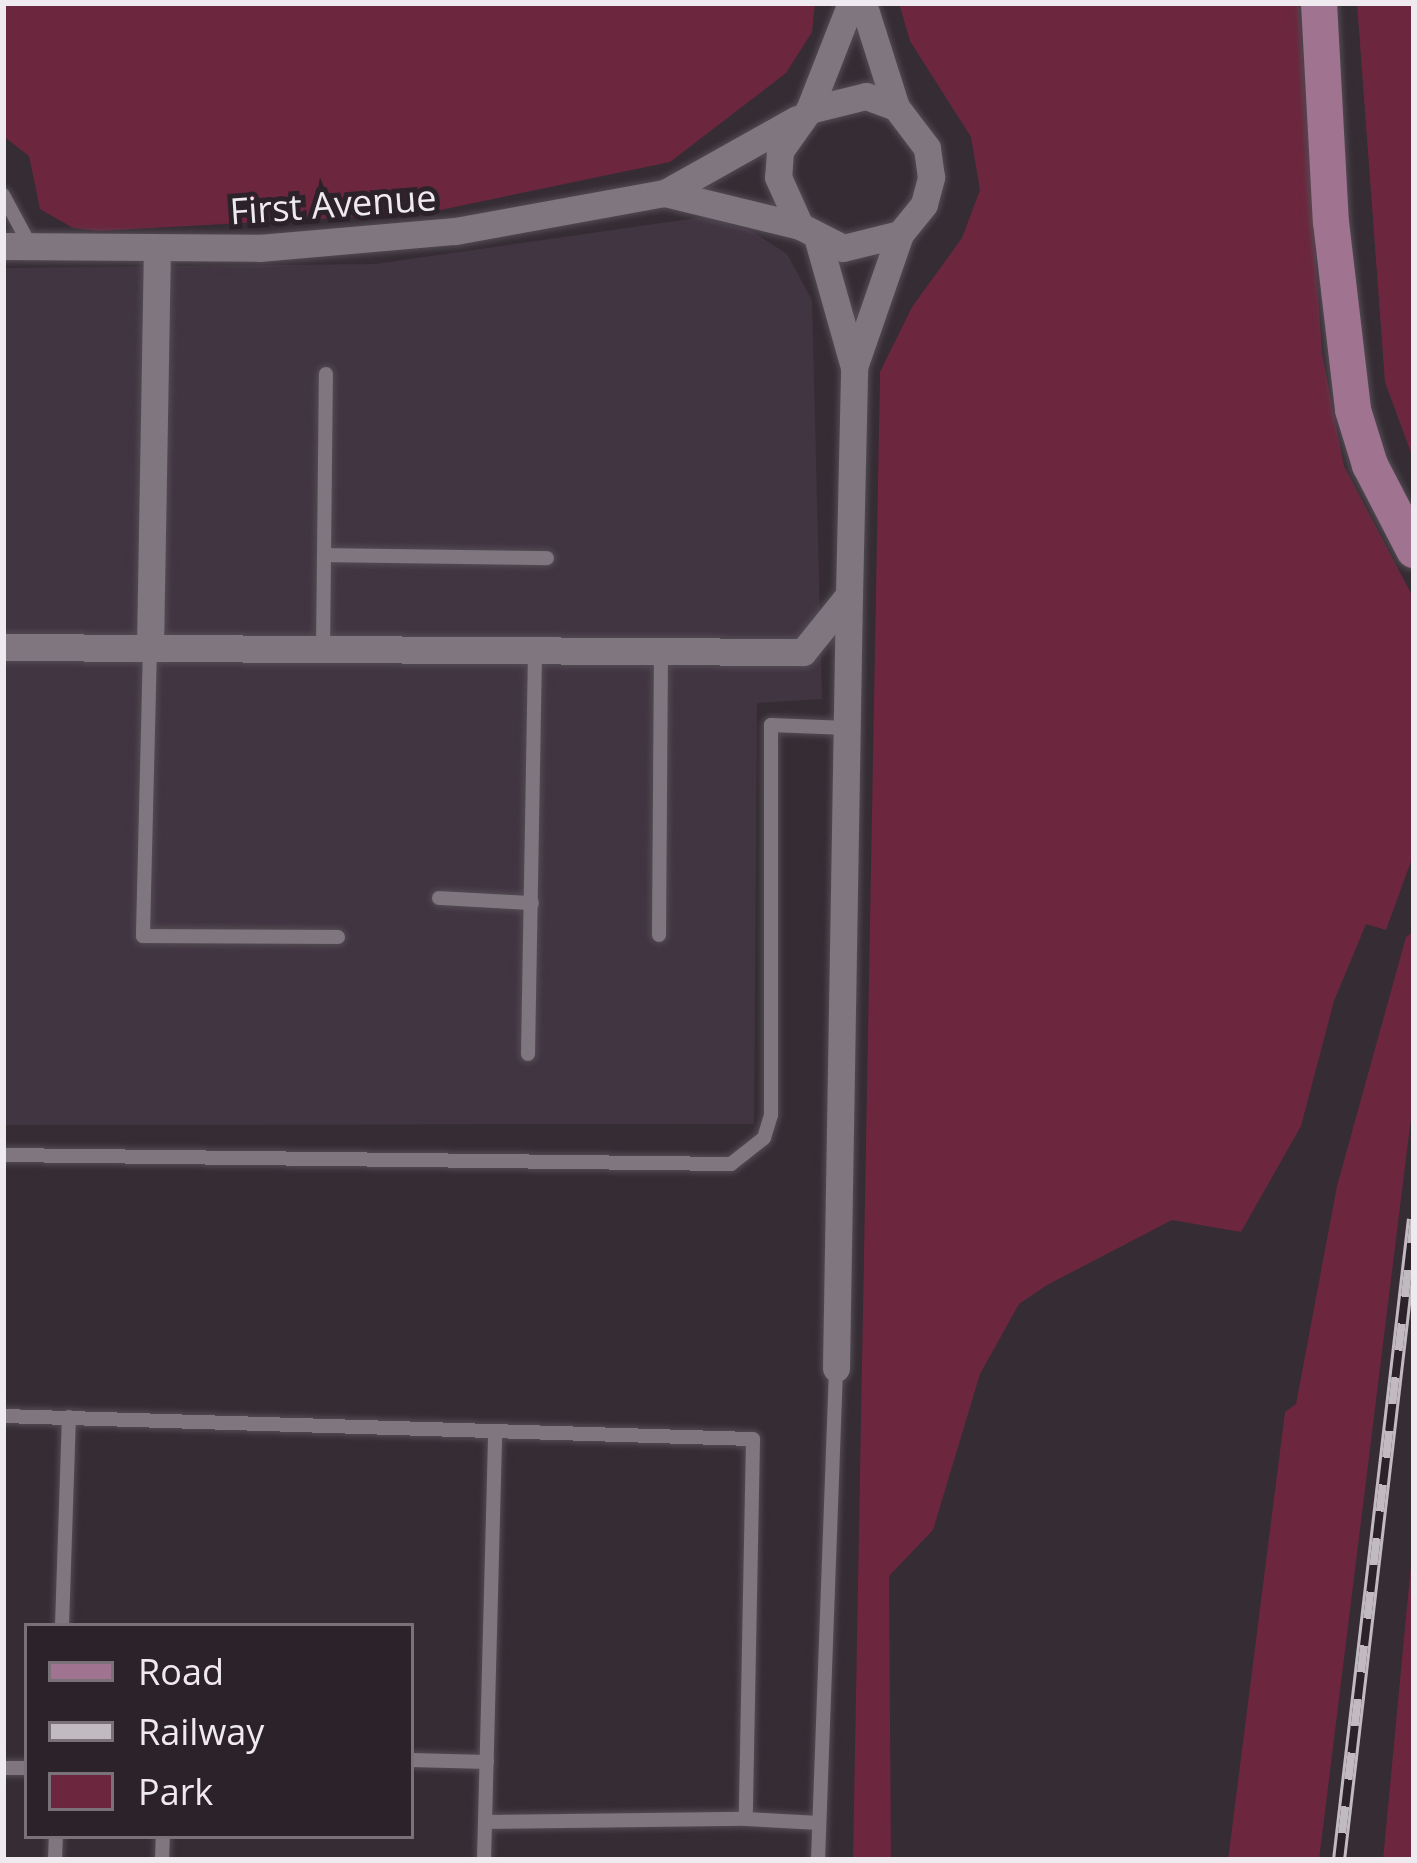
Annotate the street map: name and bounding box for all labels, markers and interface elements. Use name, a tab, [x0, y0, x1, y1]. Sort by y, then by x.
street label: First Avenue	[228, 175, 438, 233]
legend	[24, 1623, 414, 1839]
text: Road	[138, 1647, 224, 1696]
text: Railway	[138, 1707, 264, 1756]
text: Park	[138, 1767, 213, 1816]

